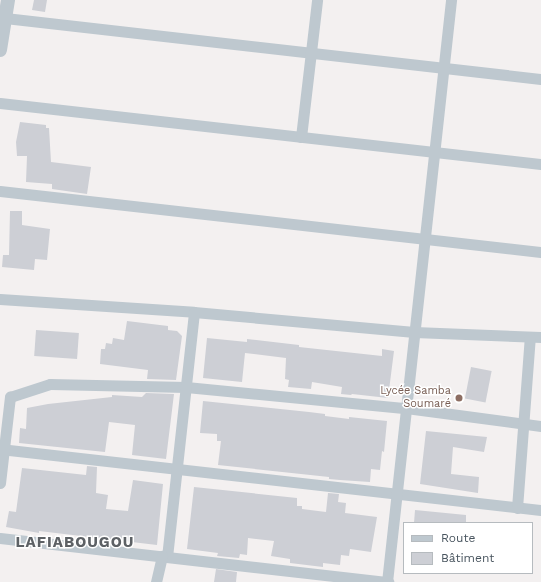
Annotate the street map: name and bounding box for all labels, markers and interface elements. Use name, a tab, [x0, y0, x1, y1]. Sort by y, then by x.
place label: Lycée Samba Soumaré	[380, 385, 451, 411]
marker: Lycée Samba Soumaré	[454, 393, 464, 403]
legend	[403, 522, 533, 574]
text: Route	[441, 531, 475, 545]
district label: LAFIABOUGOU	[16, 534, 134, 552]
text: Bâtiment	[441, 551, 494, 565]

